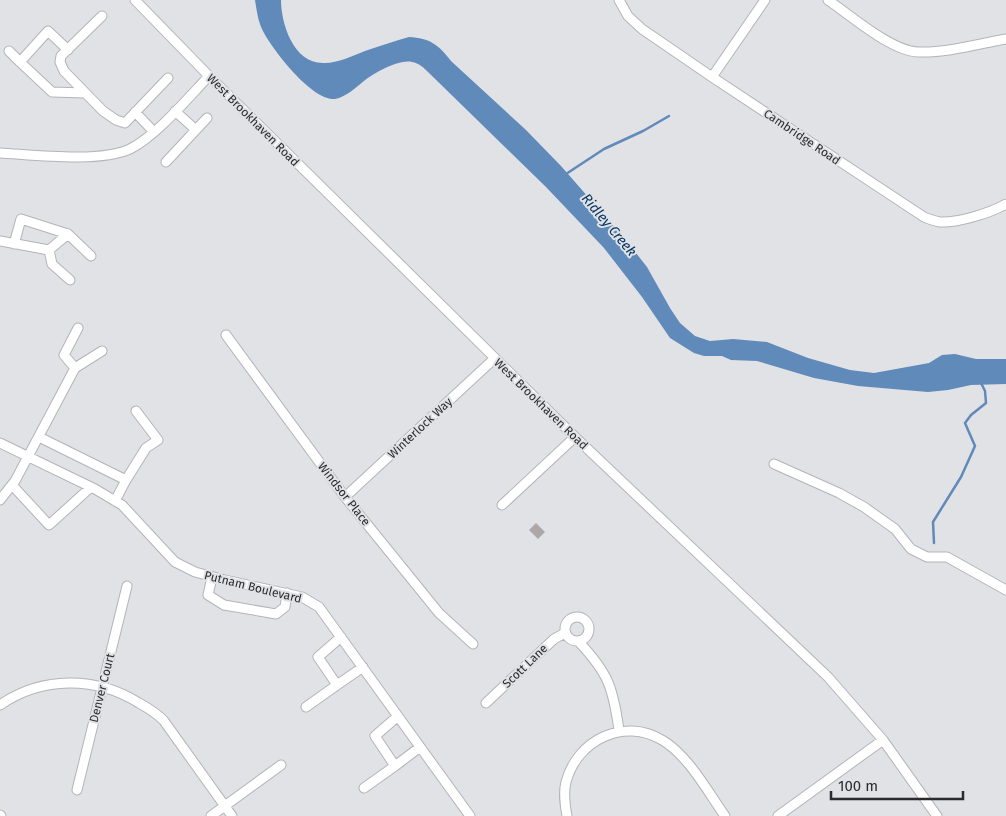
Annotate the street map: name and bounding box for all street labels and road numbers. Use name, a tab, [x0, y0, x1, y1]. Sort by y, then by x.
street label: West Brookhaven Road	[204, 71, 302, 169]
street label: Cambridge Road	[761, 106, 843, 168]
street label: West Brookhaven Road	[491, 356, 591, 452]
street label: Winterlock Way	[385, 395, 455, 461]
street label: Windsor Place	[315, 459, 373, 529]
street label: Putnam Boulevard	[203, 568, 303, 606]
street label: Scott Lane	[500, 641, 550, 691]
street label: Denver Court	[87, 651, 118, 724]

